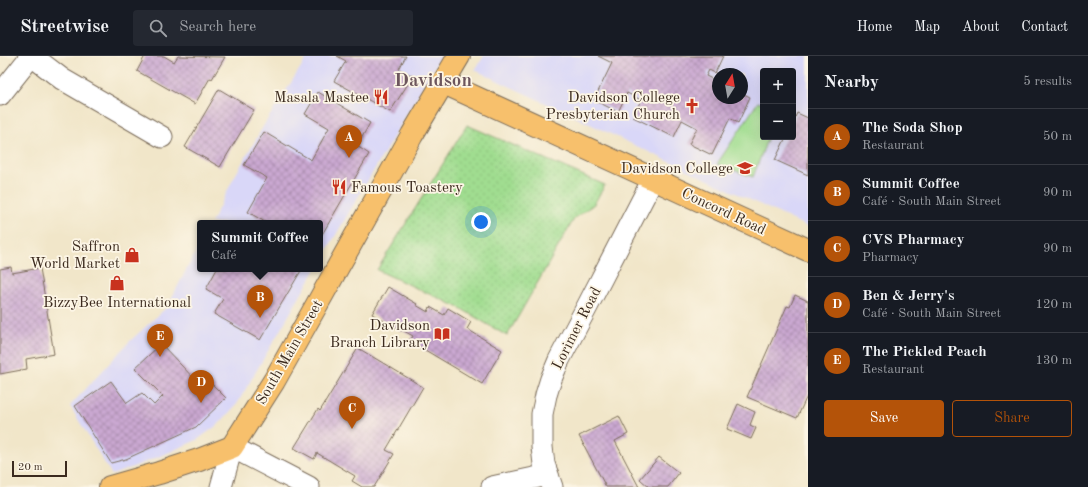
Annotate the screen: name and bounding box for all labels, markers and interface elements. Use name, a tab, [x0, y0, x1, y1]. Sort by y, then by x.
search box	[133, 10, 413, 46]
icon: search	[147, 17, 169, 39]
text: Streetwise	[20, 18, 109, 37]
text: Search here	[179, 20, 256, 35]
text: Home	[857, 20, 892, 34]
text: Map	[914, 20, 940, 34]
text: About	[962, 20, 999, 34]
text: Contact	[1021, 20, 1068, 34]
north arrow	[712, 68, 748, 104]
map controls	[760, 68, 796, 140]
button: +	[760, 68, 796, 104]
district label: Davidson	[394, 72, 472, 91]
text: Nearby	[824, 74, 879, 91]
text: 5 results	[1023, 75, 1072, 88]
restaurant icon: Masala Mastee	[372, 88, 390, 106]
place label: Masala Mastee	[274, 91, 369, 106]
place label: Davidson College Presbyterian Church	[545, 91, 680, 123]
church icon: Davidson College Presbyterian Church	[683, 97, 701, 115]
button: −	[760, 104, 796, 140]
text: The Soda Shop	[862, 121, 963, 136]
pin: A	[336, 125, 362, 158]
text: A	[832, 130, 842, 143]
text: 50 m	[1043, 130, 1072, 143]
text: Restaurant	[862, 139, 924, 152]
school or university icon: Davidson College	[736, 159, 754, 177]
place label: Davidson College	[621, 162, 733, 177]
text: Summit Coffee	[862, 177, 960, 192]
restaurant icon: Famous Toastery	[330, 178, 348, 196]
place label: Famous Toastery	[351, 181, 463, 196]
street label: Concord Road	[679, 186, 768, 238]
text: B	[832, 186, 842, 199]
text: 90 m	[1043, 186, 1072, 199]
text: Café · South Main Street	[862, 195, 1001, 208]
your location	[471, 212, 491, 232]
popup	[197, 220, 323, 272]
text: Summit Coffee	[211, 231, 309, 246]
text: CVS Pharmacy	[862, 233, 965, 248]
place label: Saffron World Market	[30, 240, 120, 272]
text: C	[833, 242, 841, 255]
text: 90 m	[1043, 242, 1072, 255]
shop icon: Saffron World Market	[123, 246, 141, 264]
text: Café	[211, 249, 237, 262]
text: Pharmacy	[862, 251, 919, 264]
shop icon: BizzyBee International	[108, 274, 126, 292]
pin: B	[247, 285, 273, 318]
street label: Lorimer Road	[550, 285, 605, 372]
text: Ben & Jerry's	[862, 289, 954, 304]
place label: BizzyBee International	[43, 296, 191, 311]
street label: South Main Street	[254, 298, 326, 408]
text: D	[832, 298, 842, 311]
text: 120 m	[1035, 298, 1072, 311]
text: Café · South Main Street	[862, 307, 1001, 320]
place label: Davidson Branch Library	[330, 319, 430, 351]
pin: E	[147, 324, 173, 357]
library icon: Davidson Branch Library	[433, 325, 451, 343]
text: The Pickled Peach	[862, 345, 987, 360]
text: E	[833, 354, 841, 367]
text: 130 m	[1035, 354, 1072, 367]
text: Restaurant	[862, 363, 924, 376]
pin: D	[188, 370, 214, 403]
pin: C	[339, 396, 365, 429]
button: Save	[824, 400, 944, 437]
button: Share	[952, 400, 1072, 437]
scale bar	[12, 459, 67, 478]
text: 20 m	[18, 462, 43, 473]

